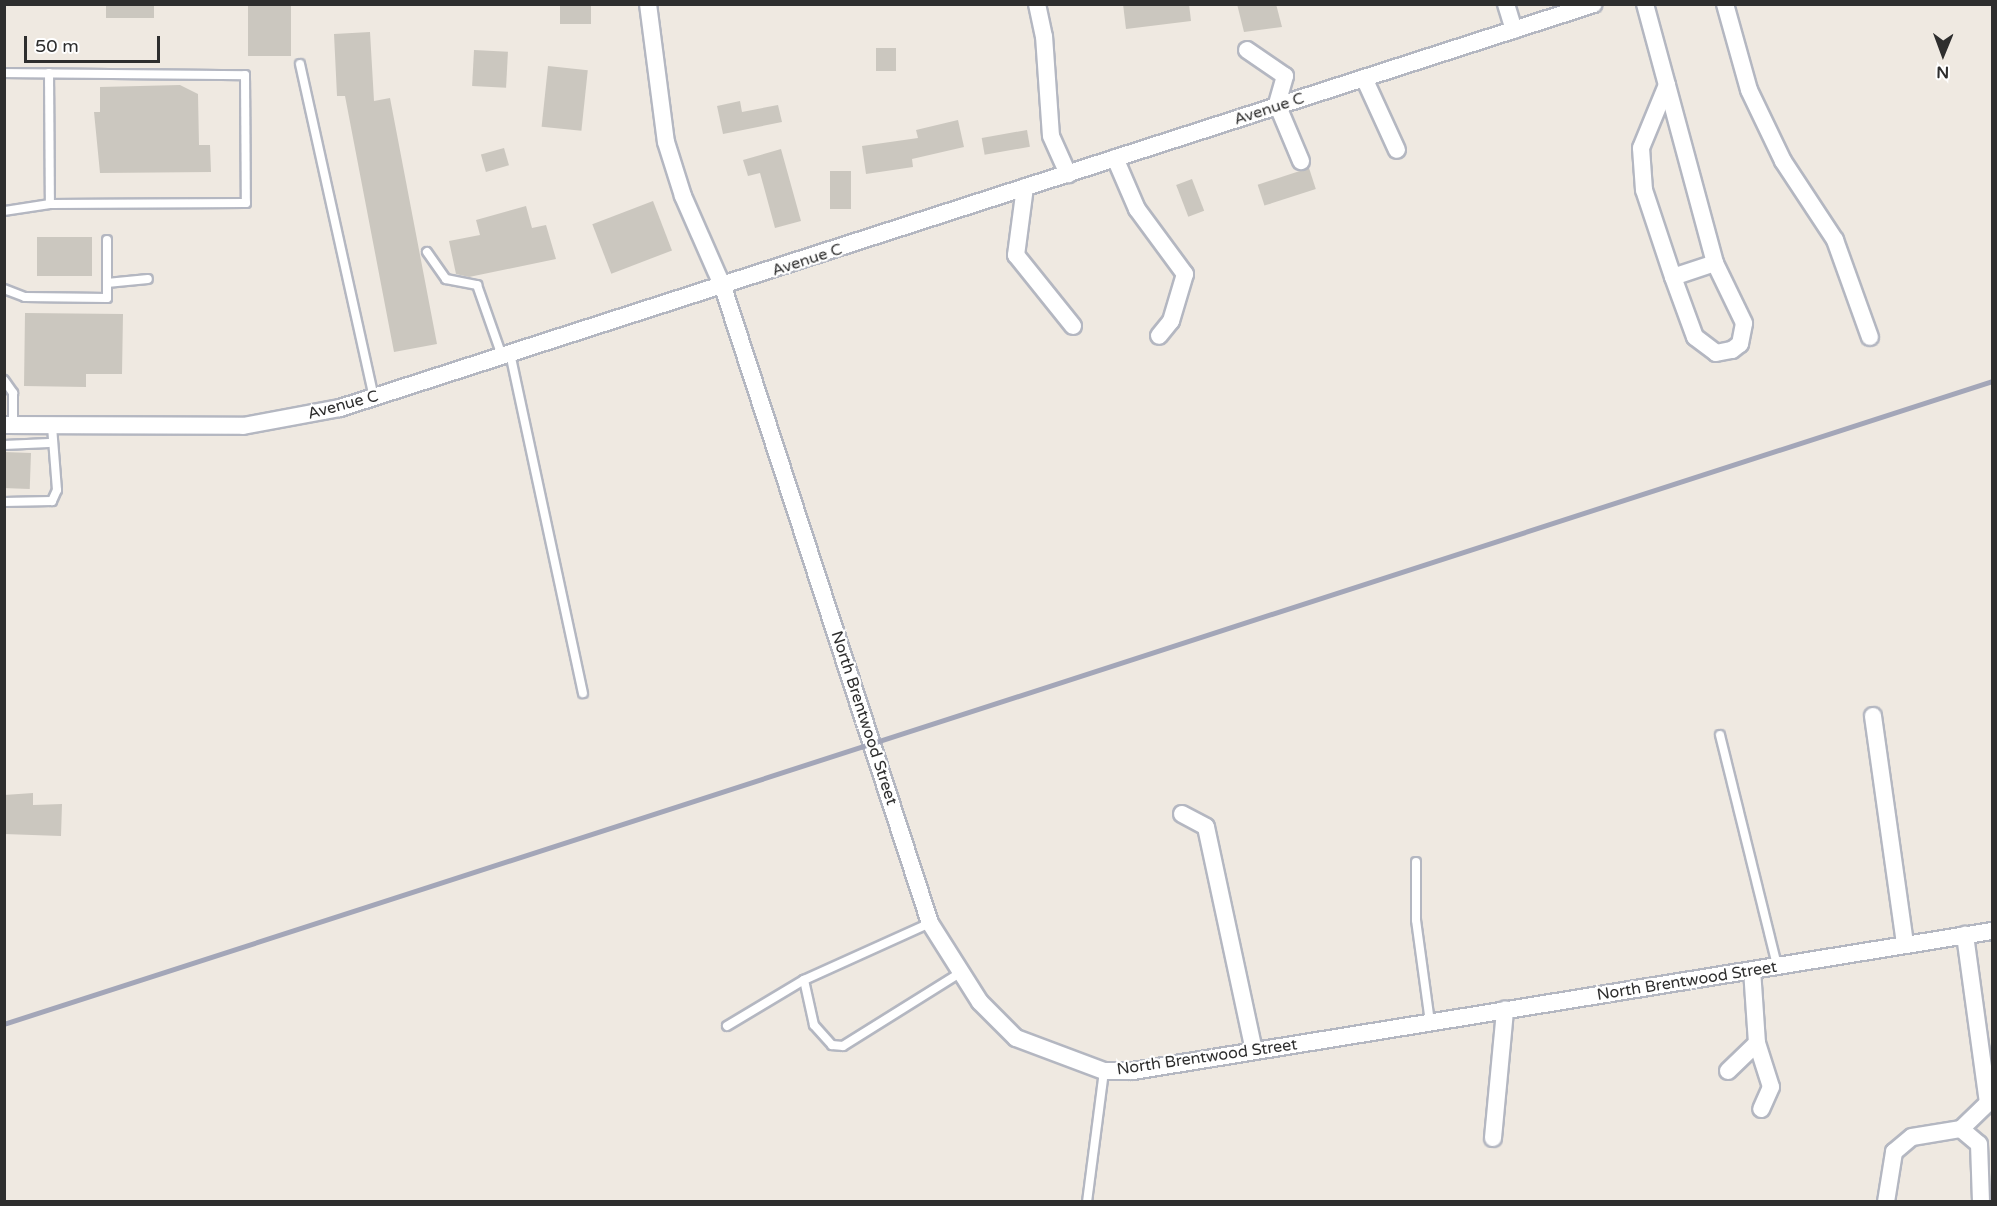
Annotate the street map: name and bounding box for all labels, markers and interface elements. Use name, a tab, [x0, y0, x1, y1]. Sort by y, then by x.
scale bar	[27, 24, 164, 62]
north arrow	[1913, 24, 1973, 84]
text: 50 m	[35, 35, 79, 57]
text: N	[1936, 62, 1949, 82]
street label: Avenue C	[1232, 89, 1306, 129]
street label: Avenue C	[770, 240, 844, 280]
street label: Avenue C	[305, 386, 381, 424]
street label: North Brentwood Street	[827, 628, 901, 808]
street label: North Brentwood Street	[1596, 957, 1778, 1005]
street label: North Brentwood Street	[1116, 1035, 1298, 1079]

